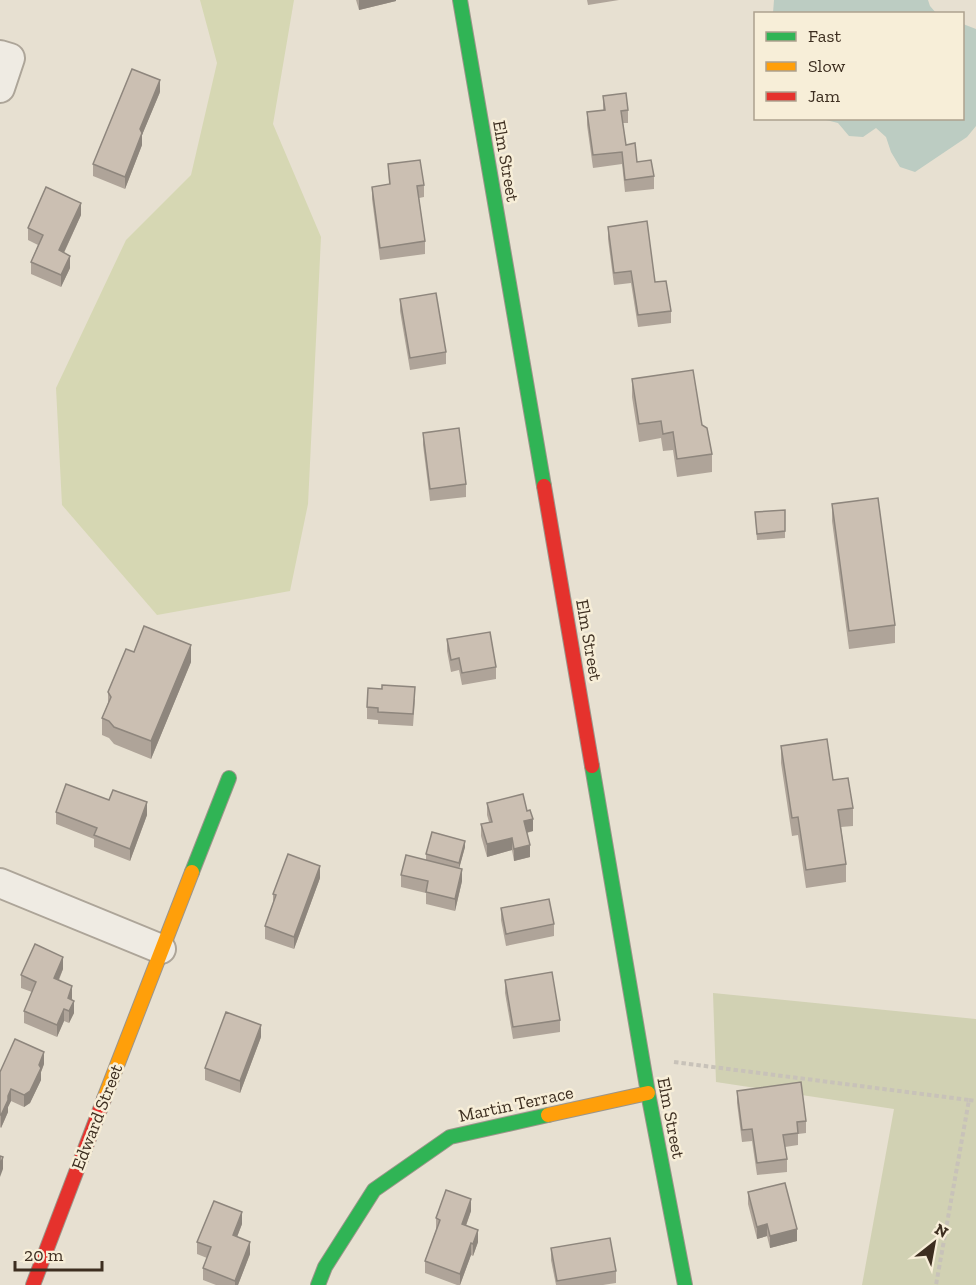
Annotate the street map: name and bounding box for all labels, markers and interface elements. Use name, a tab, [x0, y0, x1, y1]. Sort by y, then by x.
legend	[754, 12, 964, 120]
text: Fast	[808, 25, 841, 47]
text: Slow	[808, 55, 845, 77]
text: Jam	[808, 85, 840, 107]
street label: Elm Street	[488, 119, 524, 204]
street label: Elm Street	[571, 598, 607, 683]
street label: Edward Street	[67, 1061, 127, 1173]
street label: Elm Street	[652, 1075, 690, 1161]
street label: Martin Terrace	[457, 1081, 575, 1127]
north arrow	[904, 1213, 964, 1273]
text: N	[931, 1219, 952, 1242]
scale bar	[15, 1234, 102, 1272]
text: 20 m	[24, 1244, 64, 1266]

